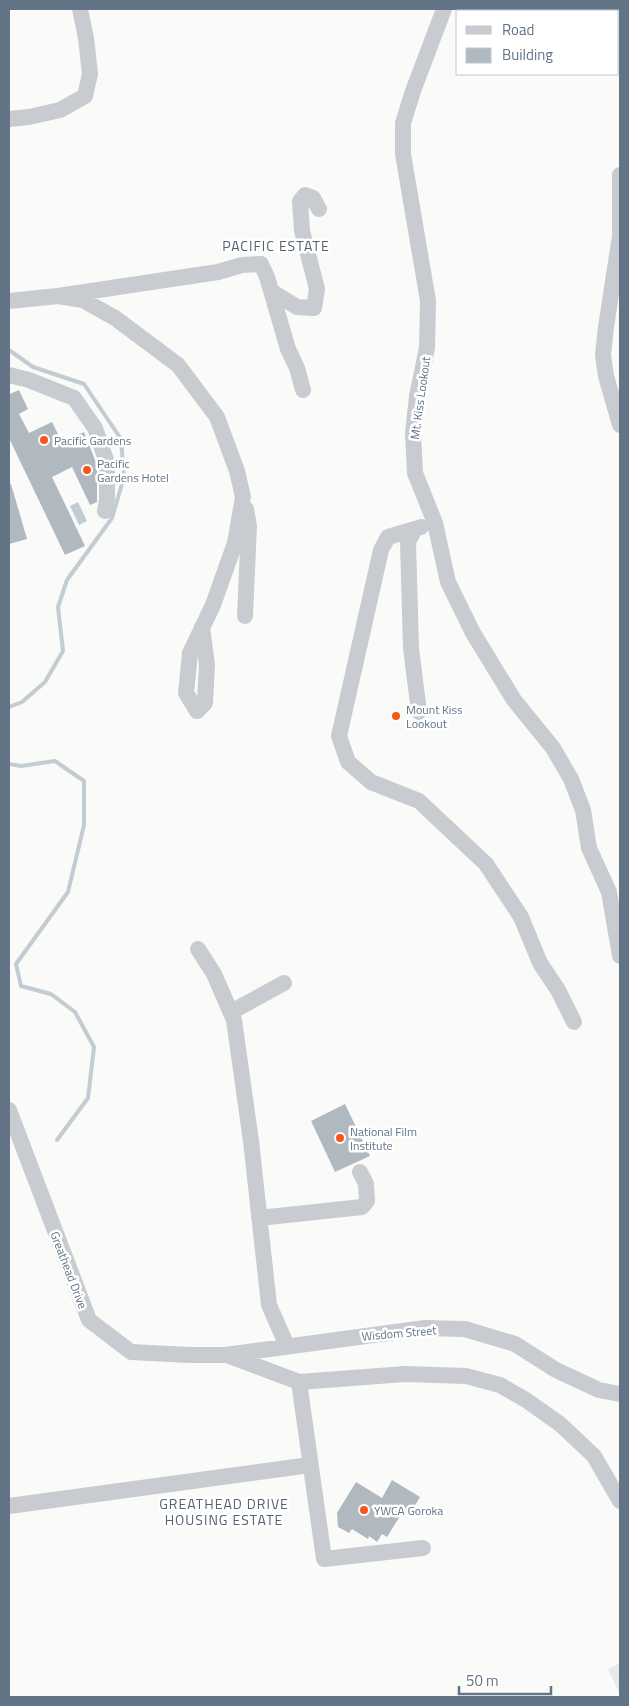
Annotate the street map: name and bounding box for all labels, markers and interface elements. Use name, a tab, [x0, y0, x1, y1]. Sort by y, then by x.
legend	[456, 10, 619, 75]
text: Road	[502, 18, 534, 41]
text: Building	[502, 43, 553, 66]
district label: PACIFIC ESTATE	[222, 235, 330, 256]
street label: Mt. Kiss Lookout	[405, 354, 435, 441]
place label: Pacific Gardens	[54, 431, 132, 450]
marker: Pacific Gardens	[38, 434, 50, 446]
place label: Pacific Gardens Hotel	[97, 454, 169, 487]
marker: Pacific Gardens Hotel	[81, 464, 93, 476]
place label: Mount Kiss Lookout	[406, 700, 463, 733]
marker: Mount Kiss Lookout	[390, 710, 402, 722]
place label: National Film Institute	[350, 1122, 417, 1155]
marker: National Film Institute	[334, 1132, 346, 1144]
street label: Greathead Drive	[46, 1229, 92, 1311]
street label: Wisdom Street	[361, 1320, 438, 1346]
district label: GREATHEAD DRIVE HOUSING ESTATE	[159, 1493, 289, 1530]
place label: YWCA Goroka	[374, 1501, 443, 1520]
marker: YWCA Goroka	[358, 1504, 370, 1516]
scale bar	[459, 1664, 552, 1696]
text: 50 m	[466, 1669, 499, 1692]

